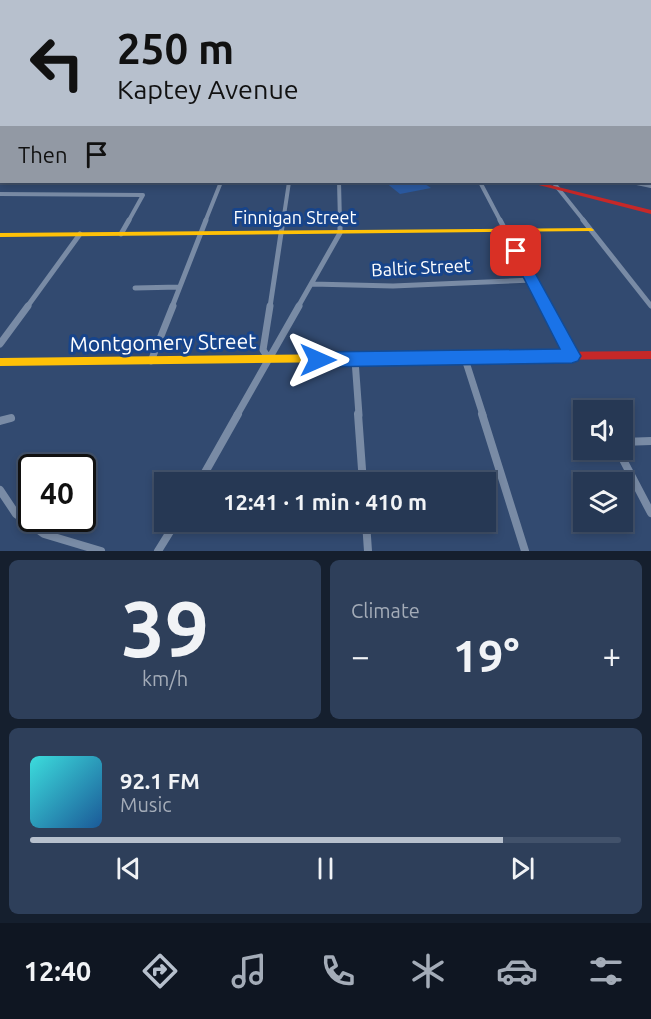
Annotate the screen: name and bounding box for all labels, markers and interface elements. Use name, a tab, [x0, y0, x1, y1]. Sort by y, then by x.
icon: left	[18, 24, 96, 102]
text: 250 m	[117, 25, 234, 72]
text: Kaptey Avenue	[117, 74, 299, 104]
icon: arrive	[80, 138, 113, 171]
text: Then	[18, 142, 68, 167]
street label: Finnigan Street	[233, 207, 357, 227]
pin	[490, 225, 541, 276]
icon: arrive	[499, 234, 532, 267]
street label: Baltic Street	[371, 254, 471, 280]
street label: Montgomery Street	[69, 328, 257, 356]
position arrow	[286, 328, 350, 392]
map controls	[573, 400, 633, 532]
button: sound	[573, 400, 633, 460]
speed limit sign: 40	[18, 454, 96, 532]
button: layers	[573, 472, 633, 532]
text: 12:41 · 1 min · 410 m	[223, 489, 427, 514]
text: 39	[121, 584, 209, 672]
text: Climate	[351, 599, 420, 622]
text: 19°	[453, 630, 519, 681]
text: −	[351, 637, 370, 674]
text: +	[602, 637, 621, 674]
text: km/h	[142, 667, 188, 690]
text: 92.1 FM	[120, 768, 200, 793]
text: Music	[120, 793, 172, 816]
icon: previous	[112, 852, 145, 885]
icon: pause	[309, 852, 342, 885]
icon: next	[506, 852, 539, 885]
icon: directions	[139, 950, 181, 992]
icon: music	[228, 950, 270, 992]
icon: phone	[317, 950, 359, 992]
icon: climate	[407, 950, 449, 992]
icon: car	[496, 950, 538, 992]
icon: filters	[585, 950, 627, 992]
text: 12:40	[24, 956, 91, 986]

